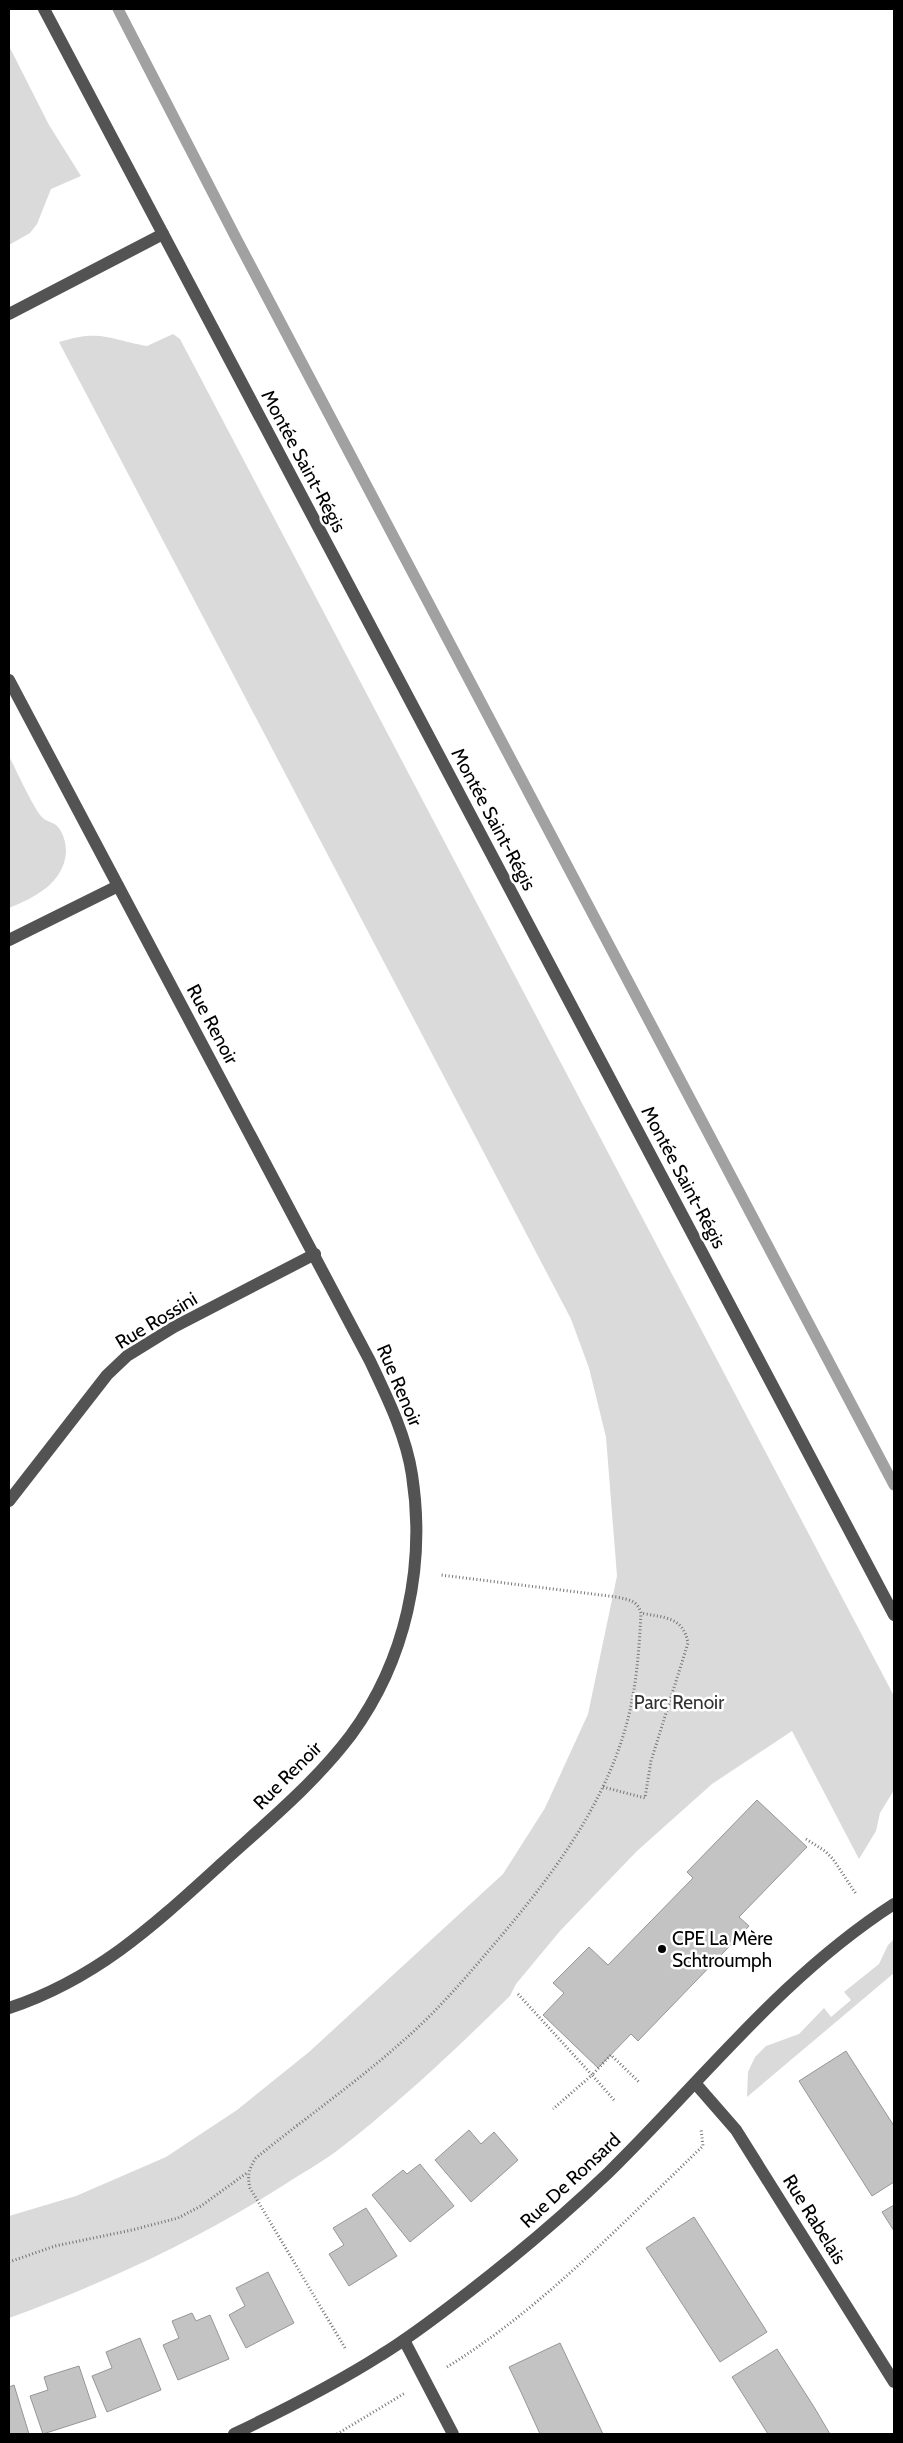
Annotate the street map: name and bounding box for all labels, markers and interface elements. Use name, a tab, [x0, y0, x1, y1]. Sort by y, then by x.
street label: Montée Saint-Régis	[256, 386, 351, 536]
street label: Montée Saint-Régis	[446, 744, 541, 894]
street label: Rue Renoir	[182, 980, 243, 1068]
street label: Montée Saint-Régis	[636, 1102, 731, 1252]
street label: Rue Rossini	[111, 1287, 201, 1354]
street label: Rue Renoir	[372, 1341, 427, 1430]
park label: Parc Renoir	[634, 1691, 724, 1714]
street label: Rue Renoir	[248, 1736, 326, 1814]
place label: CPE La Mère Schtroumph	[672, 1927, 773, 1972]
marker: CPE La Mère Schtroumph	[656, 1943, 668, 1955]
street label: Rue De Ronsard	[516, 2128, 625, 2233]
street label: Rue Rabelais	[778, 2170, 851, 2268]

